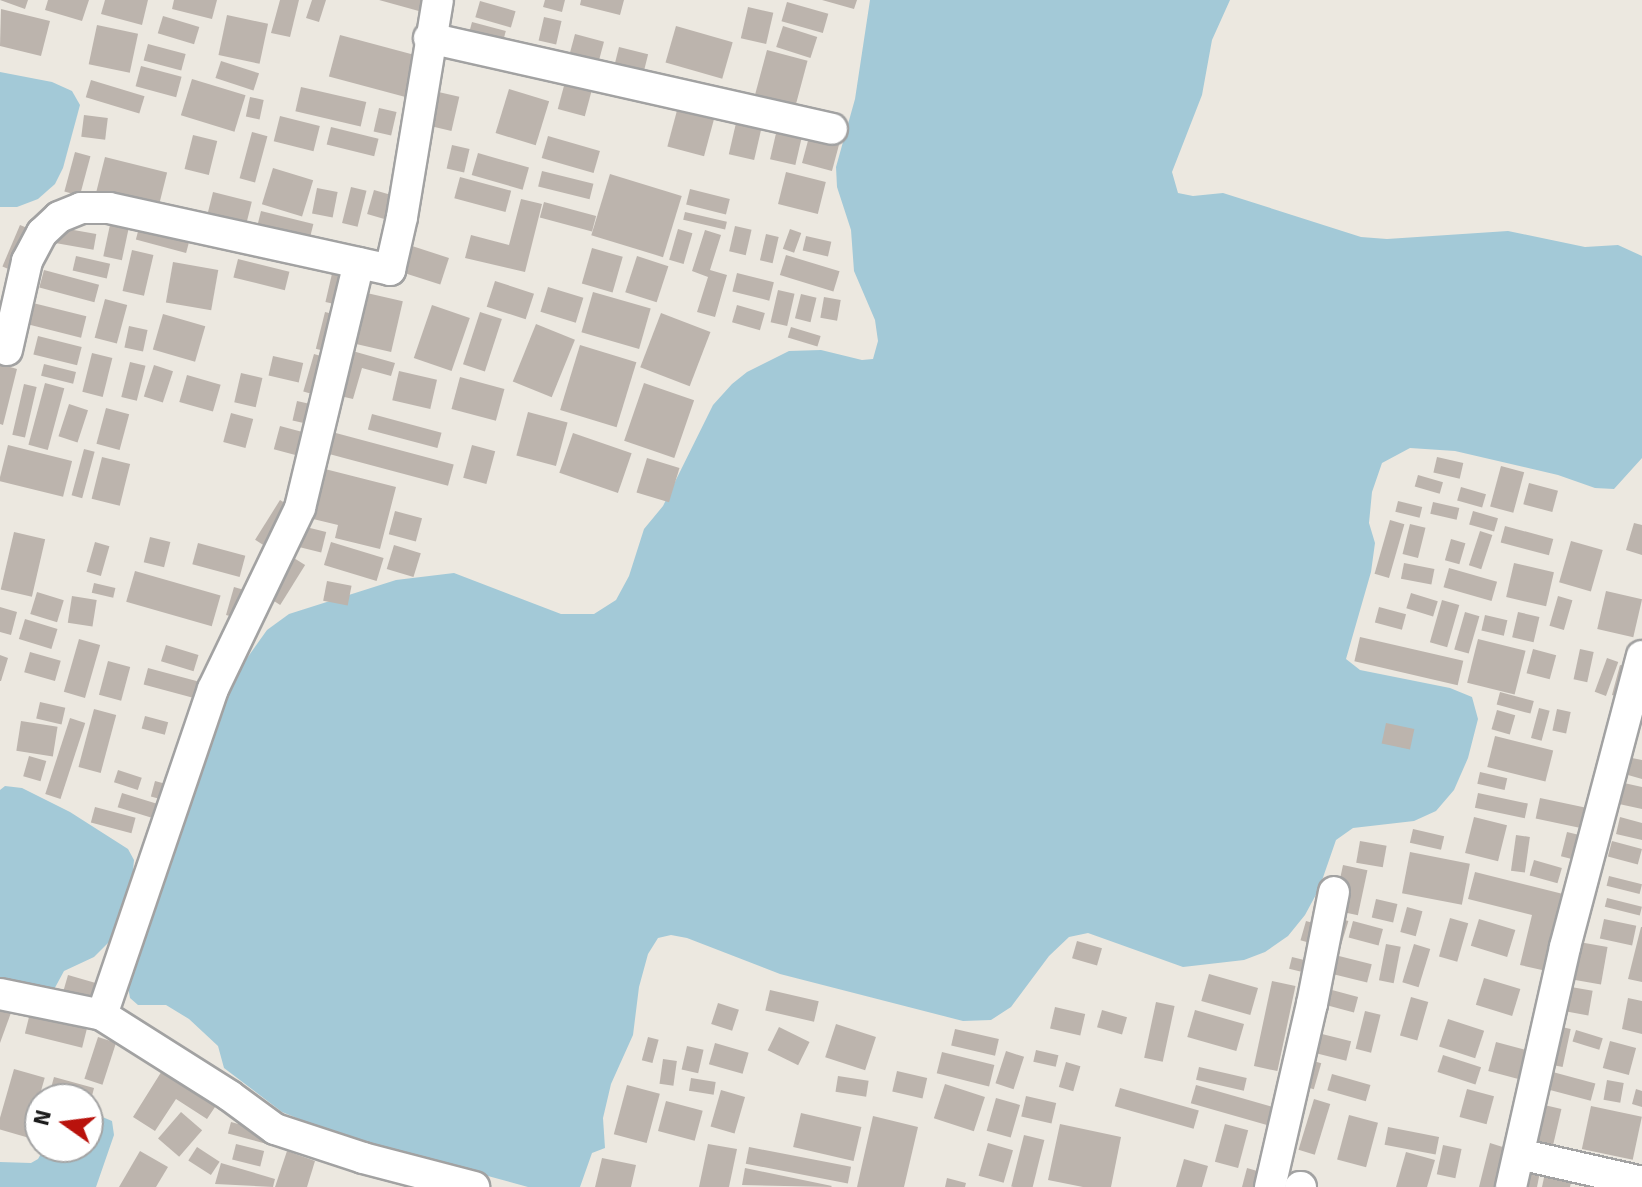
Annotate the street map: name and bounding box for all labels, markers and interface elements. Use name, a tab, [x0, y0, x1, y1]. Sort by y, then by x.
north arrow	[24, 1083, 104, 1163]
text: N	[27, 1107, 57, 1128]

